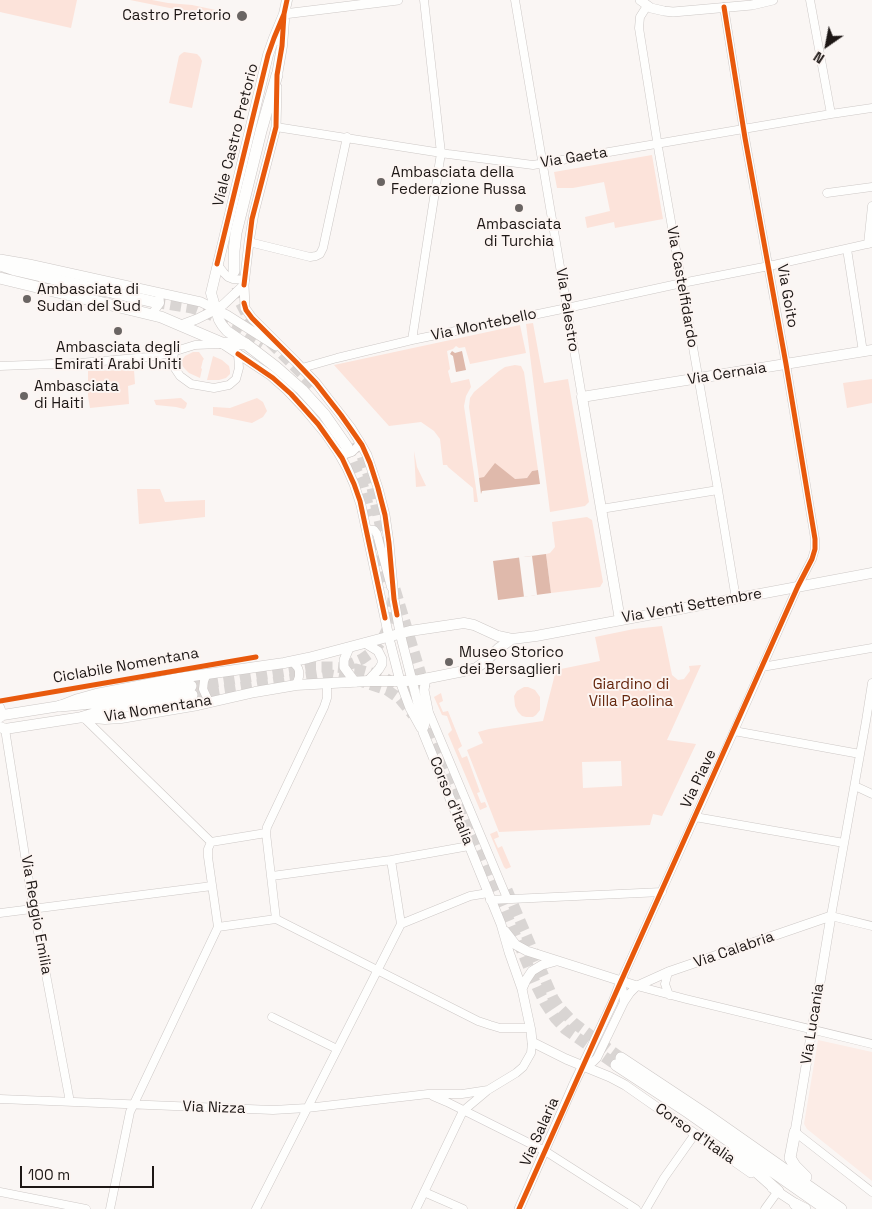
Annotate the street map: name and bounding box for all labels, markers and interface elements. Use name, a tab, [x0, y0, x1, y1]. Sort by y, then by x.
place label: Castro Pretorio	[122, 7, 231, 25]
marker: Castro Pretorio	[235, 9, 249, 23]
north arrow	[802, 20, 852, 70]
text: N	[810, 47, 828, 68]
street label: Viale Castro Pretorio	[210, 62, 262, 208]
street label: Via Gaeta	[539, 144, 609, 172]
place label: Ambasciata della Federazione Russa	[391, 164, 526, 199]
marker: Ambasciata della Federazione Russa	[375, 176, 387, 188]
marker: Ambasciata di Turchia	[513, 202, 525, 214]
place label: Ambasciata di Turchia	[477, 216, 561, 251]
street label: Via Castelfidardo	[662, 225, 702, 349]
street label: Via Goito	[773, 263, 801, 329]
street label: Via Palestro	[551, 267, 583, 353]
place label: Ambasciata di Sudan del Sud	[37, 281, 141, 316]
marker: Ambasciata di Sudan del Sud	[21, 293, 33, 305]
street label: Via Montebello	[430, 305, 538, 345]
marker: Ambasciata degli Emirati Arabi Uniti	[112, 325, 124, 337]
place label: Ambasciata degli Emirati Arabi Uniti	[54, 339, 182, 374]
street label: Via Cernaia	[686, 359, 768, 389]
place label: Ambasciata di Haiti	[34, 378, 119, 413]
marker: Ambasciata di Haiti	[18, 390, 30, 402]
street label: Via Venti Settembre	[621, 585, 763, 627]
street label: Ciclabile Nomentana	[52, 644, 200, 688]
place label: Museo Storico dei Bersaglieri	[459, 644, 564, 679]
marker: Museo Storico dei Bersaglieri	[443, 656, 455, 668]
park label: Giardino di Villa Paolina	[589, 676, 673, 711]
street label: Via Nomentana	[103, 692, 213, 726]
street label: Via Piave	[678, 747, 720, 811]
street label: Corso d'Italia	[425, 754, 477, 848]
street label: Via Reggio Emilia	[17, 854, 55, 976]
street label: Via Calabria	[692, 928, 776, 972]
street label: Via Lucania	[798, 982, 828, 1066]
street label: Via Salaria	[517, 1095, 563, 1169]
street label: Via Nizza	[182, 1098, 246, 1118]
street label: Corso d'Italia	[651, 1100, 739, 1168]
scale bar	[22, 1156, 156, 1188]
text: 100 m	[28, 1165, 70, 1184]

